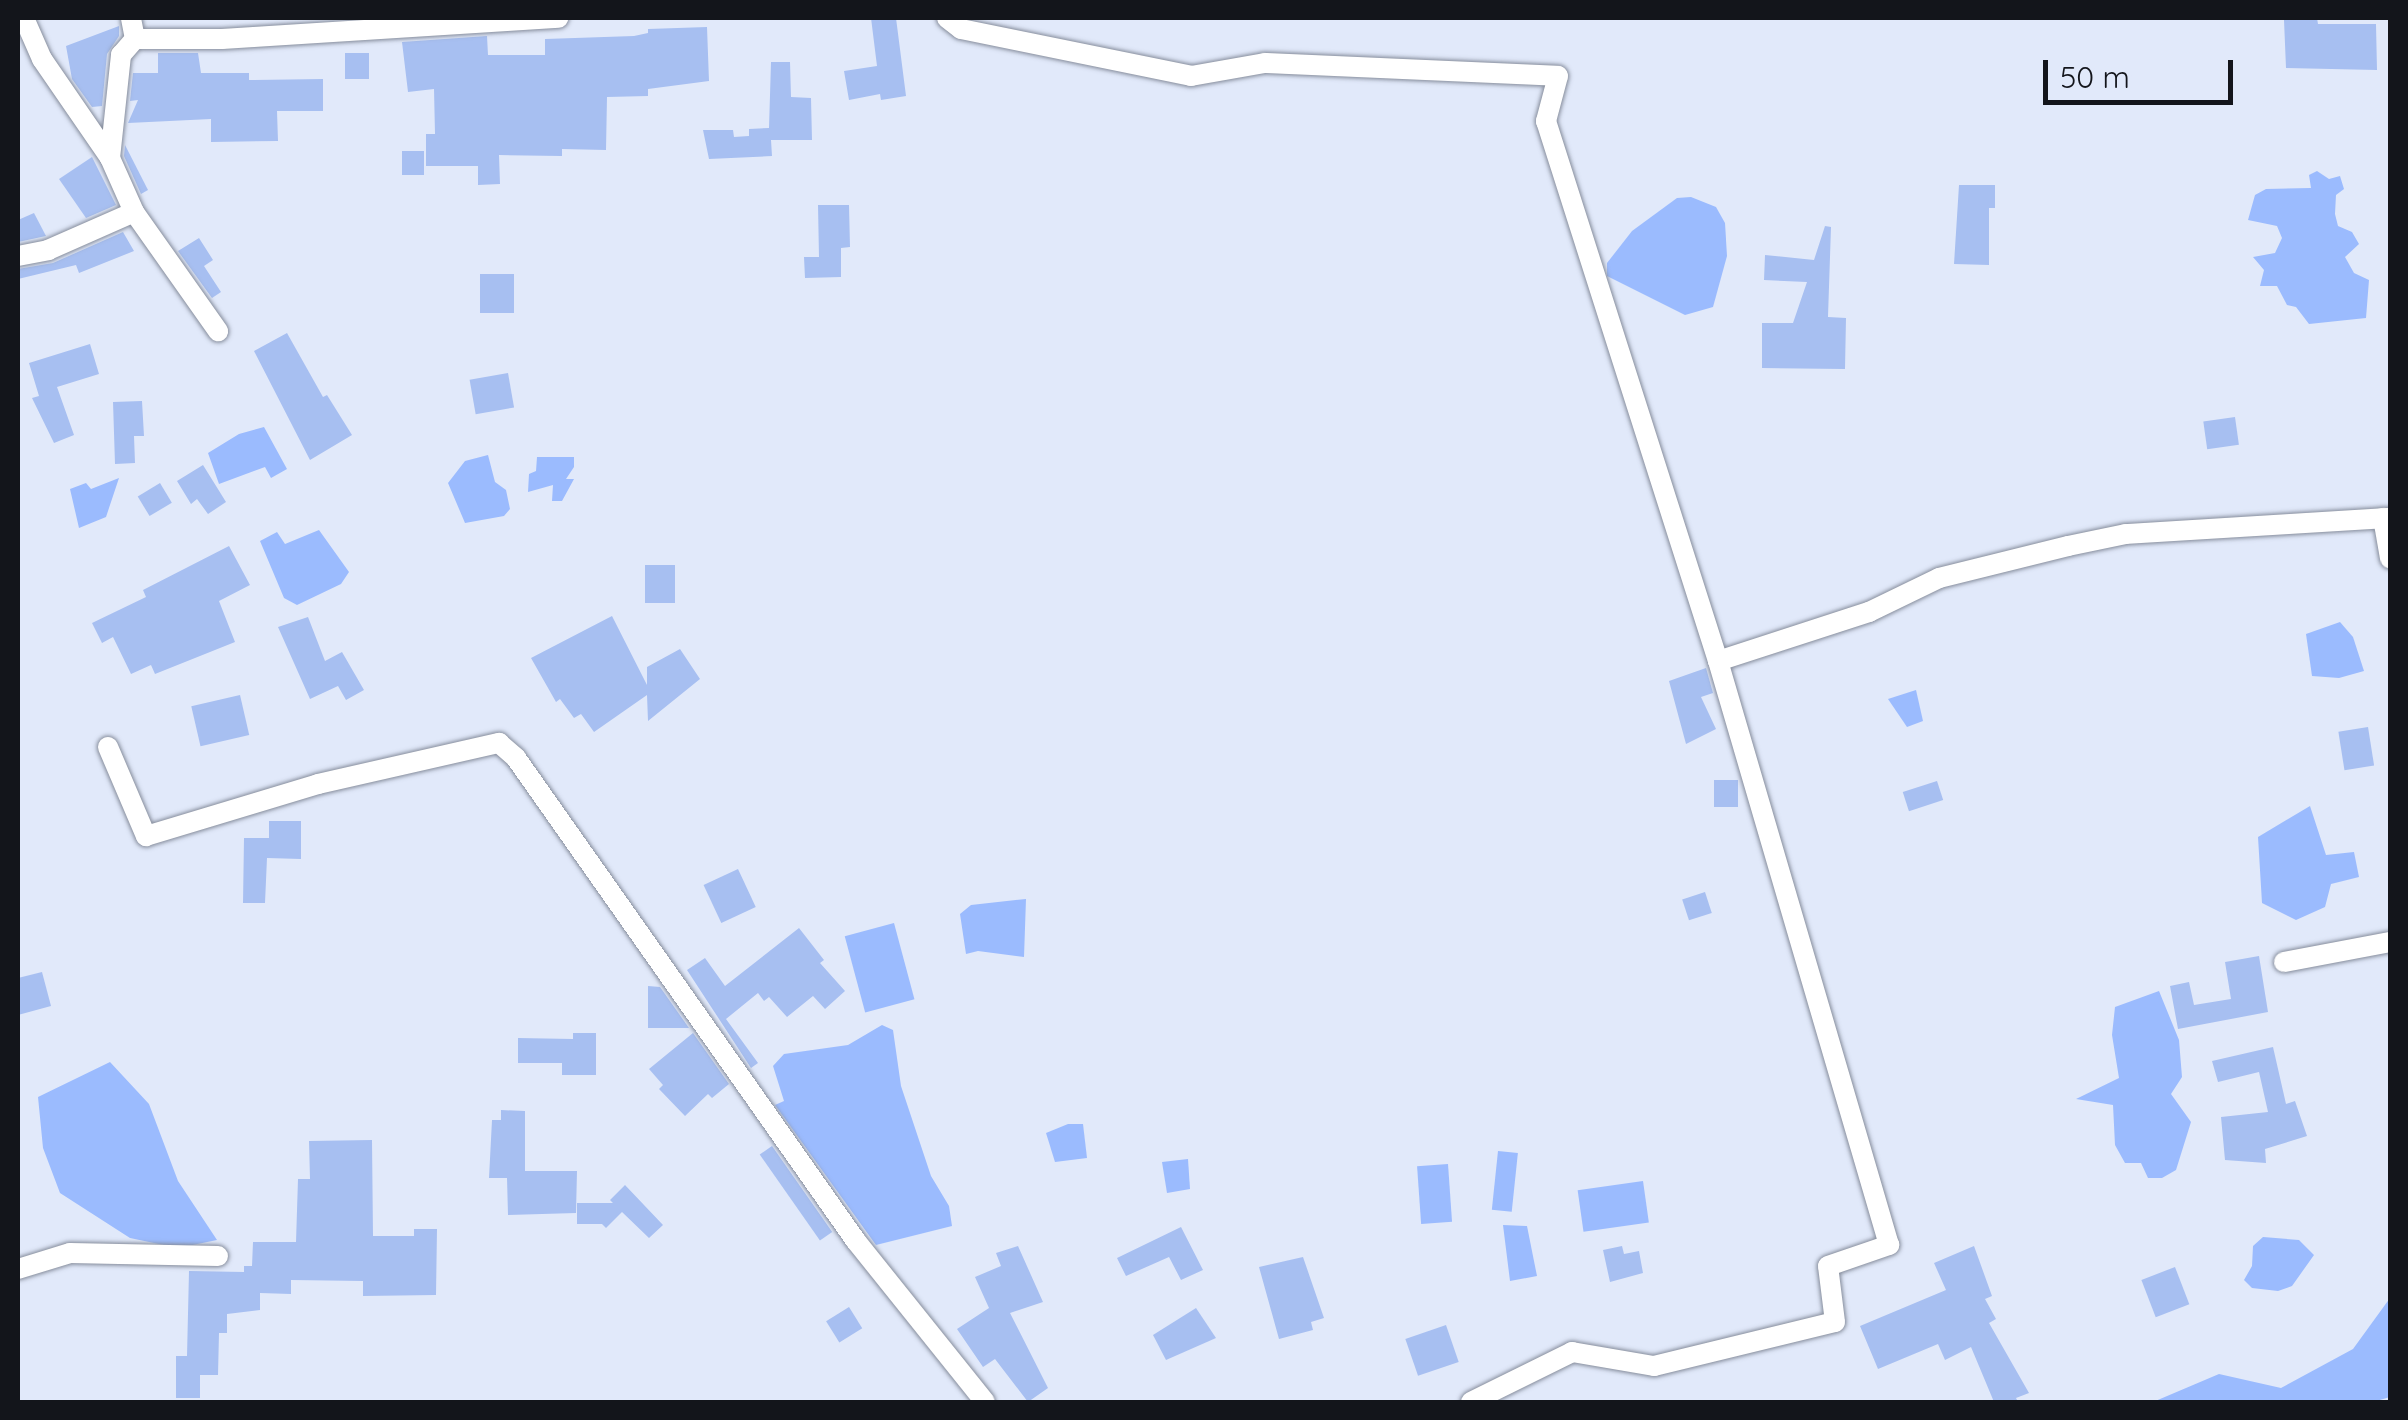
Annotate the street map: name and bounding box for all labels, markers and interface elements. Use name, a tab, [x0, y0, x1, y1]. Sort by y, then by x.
scale bar	[2048, 40, 2238, 102]
text: 50 m	[2060, 58, 2130, 96]

